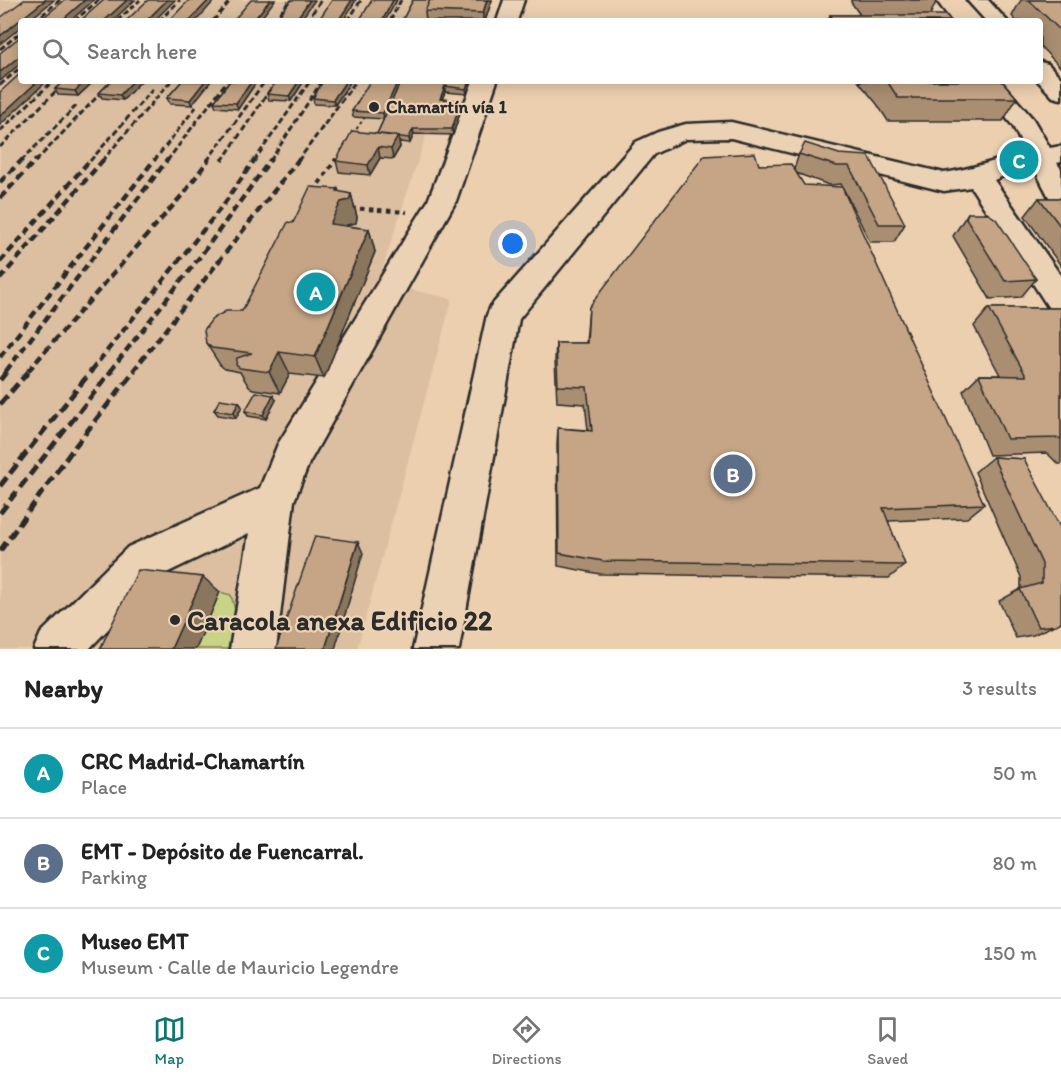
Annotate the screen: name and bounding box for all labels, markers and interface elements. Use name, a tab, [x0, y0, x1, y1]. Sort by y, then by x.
search box	[18, 18, 1043, 84]
icon: search	[39, 35, 72, 68]
text: Search here	[87, 38, 197, 65]
place label: Chamartín vía 1	[386, 96, 508, 118]
marker: Chamartín vía 1	[367, 100, 381, 114]
pin: C	[1000, 138, 1038, 182]
your location	[498, 229, 527, 258]
pin: A	[296, 270, 336, 314]
pin: B	[714, 452, 752, 496]
place label: Caracola anexa Edificio 22	[187, 604, 493, 637]
marker: Caracola anexa Edificio 22	[168, 613, 182, 627]
text: Nearby	[24, 672, 103, 704]
text: 3 results	[962, 676, 1037, 700]
text: CRC Madrid-Chamartín	[81, 748, 304, 775]
text: A	[37, 761, 50, 785]
text: 50 m	[993, 761, 1037, 785]
text: Place	[81, 775, 127, 799]
text: EMT - Depósito de Fuencarral.	[81, 838, 364, 865]
text: B	[37, 851, 50, 875]
text: 80 m	[992, 851, 1037, 875]
text: Parking	[81, 865, 147, 889]
text: Museo EMT	[81, 928, 189, 955]
text: C	[37, 941, 50, 965]
text: 150 m	[984, 941, 1037, 965]
text: Museum · Calle de Mauricio Legendre	[81, 955, 399, 979]
tab: Map	[153, 1013, 186, 1068]
tab: Directions	[491, 1013, 562, 1068]
tab: Saved	[867, 1013, 908, 1068]

